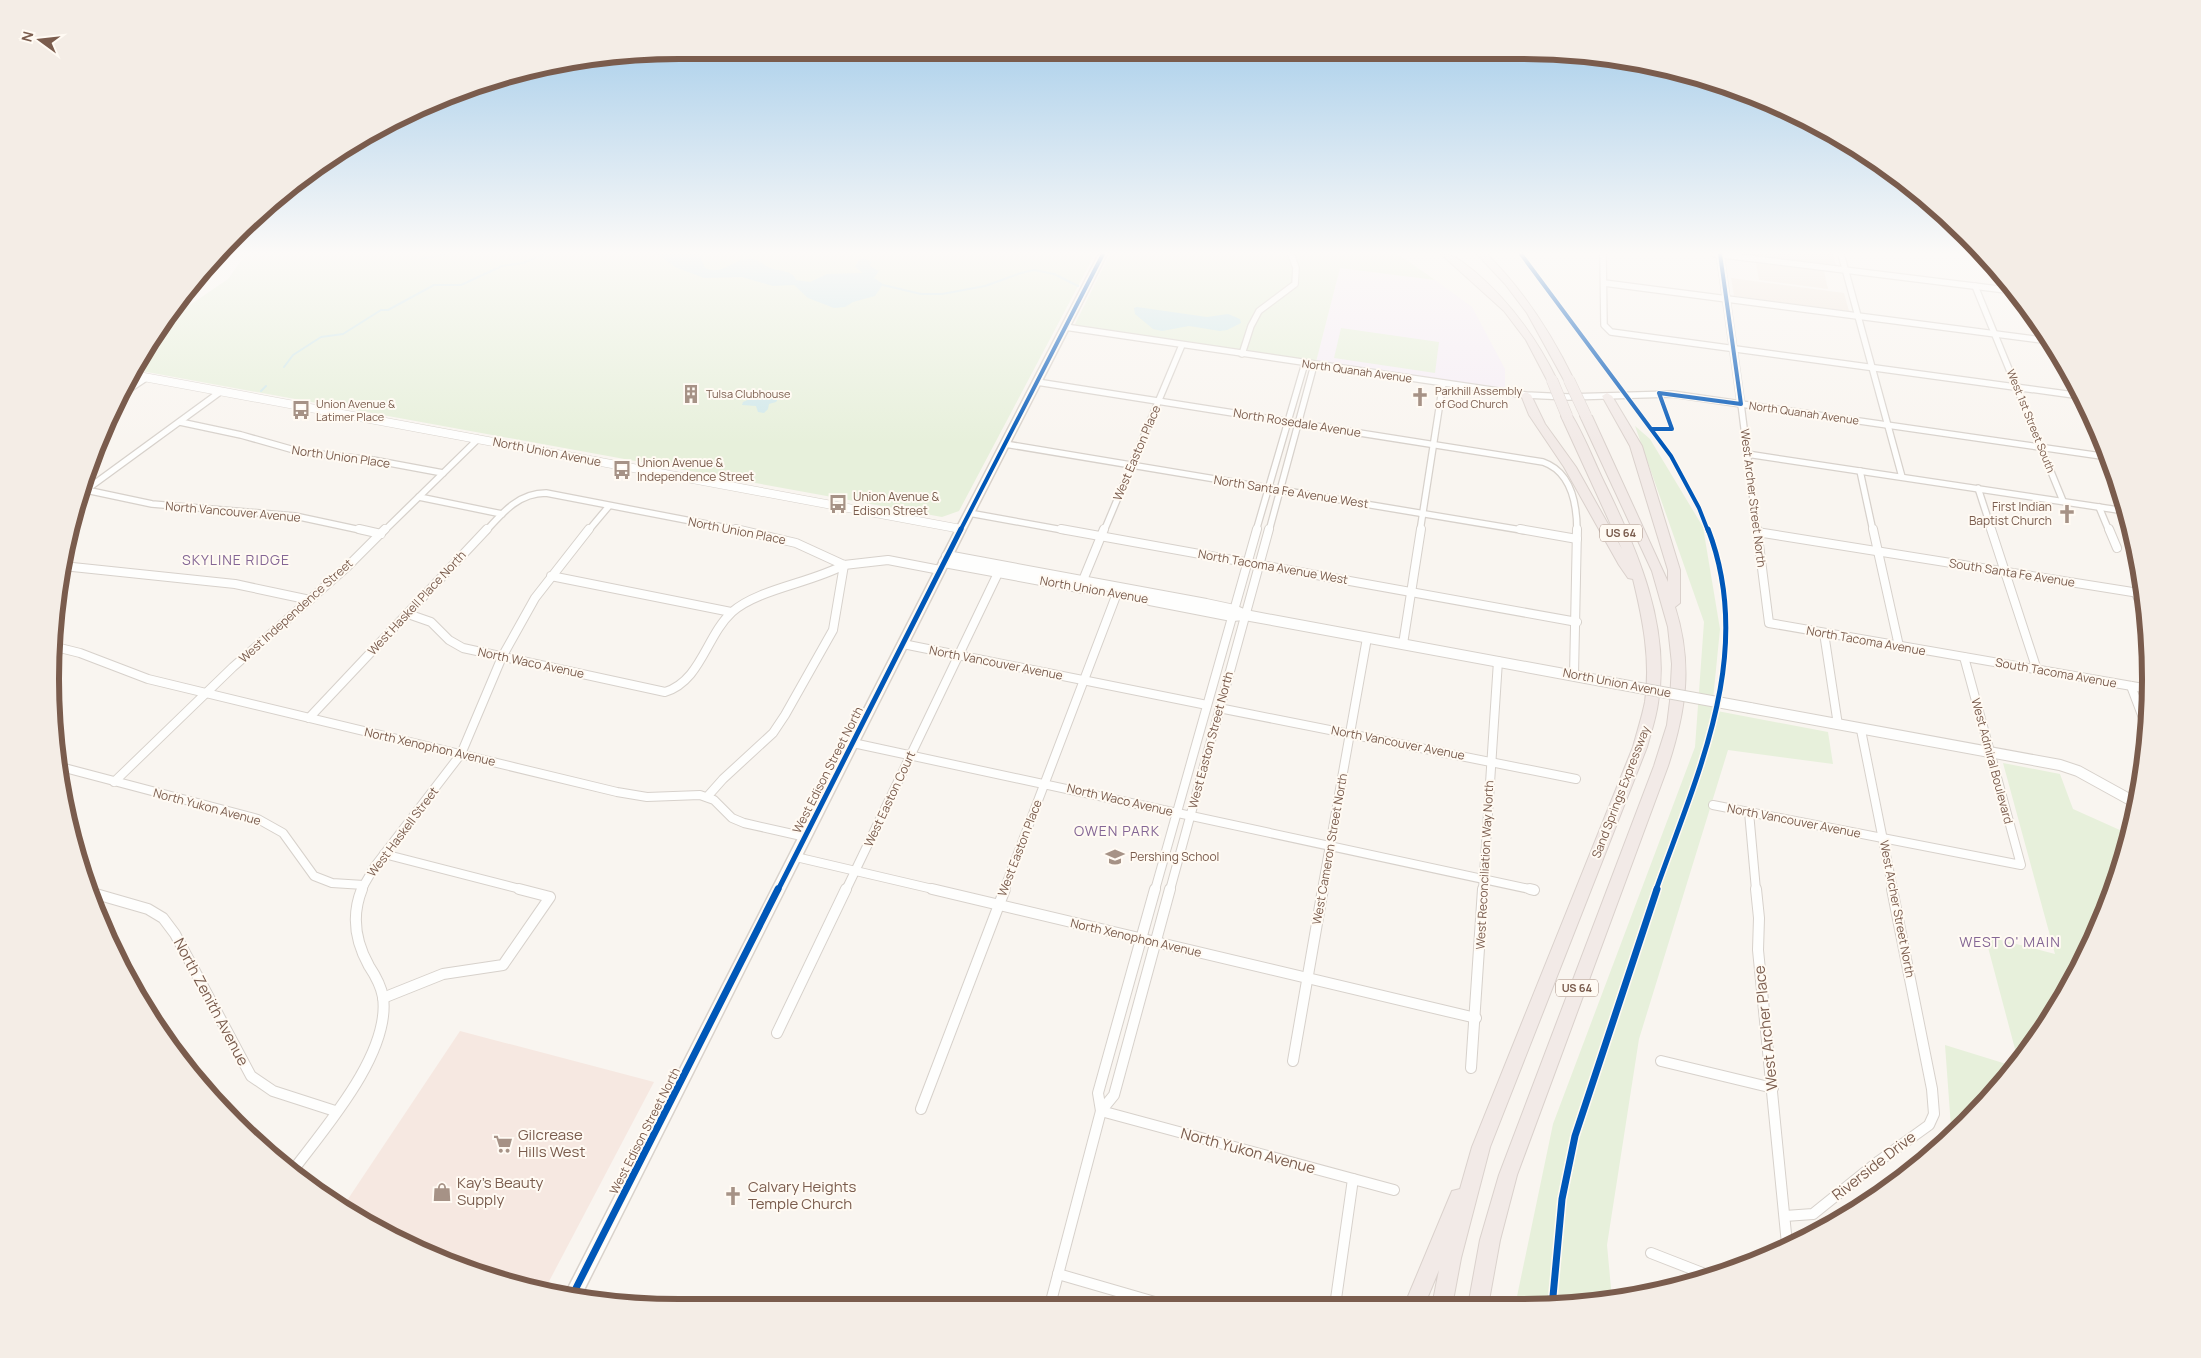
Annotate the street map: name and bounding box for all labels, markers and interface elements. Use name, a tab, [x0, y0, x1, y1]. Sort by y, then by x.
north arrow	[15, 15, 65, 65]
text: N	[16, 29, 37, 44]
street label: North Quanah Avenue	[1301, 355, 1414, 386]
street label: West 1st Street South	[2004, 367, 2059, 475]
building icon: Tulsa Clubhouse	[680, 383, 702, 405]
place label: Parkhill Assembly of God Church	[1435, 383, 1523, 411]
place label: Tulsa Clubhouse	[706, 386, 791, 401]
church icon: Parkhill Assembly of God Church	[1409, 386, 1431, 408]
place label: Union Avenue & Latimer Place	[316, 396, 396, 424]
street label: North Quanah Avenue	[1748, 397, 1861, 428]
bus stop icon: Union Avenue & Latimer Place	[290, 399, 312, 421]
street label: West Easton Place	[1109, 402, 1164, 503]
street label: North Rosedale Avenue	[1232, 404, 1362, 441]
street label: West Archer Street North	[1737, 428, 1770, 568]
street label: North Union Avenue	[491, 433, 603, 470]
street label: North Union Place	[291, 441, 391, 472]
place label: Union Avenue & Independence Street	[637, 454, 754, 485]
bus stop icon: Union Avenue & Independence Street	[611, 459, 633, 481]
street label: North Santa Fe Avenue West	[1213, 471, 1370, 512]
place label: Union Avenue & Edison Street	[853, 488, 939, 519]
bus stop icon: Union Avenue & Edison Street	[827, 493, 849, 515]
street label: North Vancouver Avenue	[165, 497, 301, 526]
place label: First Indian Baptist Church	[1969, 498, 2052, 529]
church icon: First Indian Baptist Church	[2056, 503, 2078, 525]
street label: North Union Place	[687, 513, 787, 548]
road number: US 64	[1600, 524, 1642, 542]
street label: North Tacoma Avenue West	[1197, 545, 1350, 588]
street label: West Haskell Place North	[364, 547, 470, 659]
district label: SKYLINE RIDGE	[182, 550, 290, 569]
street label: South Santa Fe Avenue	[1948, 554, 2076, 591]
street label: West Independence Street	[235, 555, 357, 666]
street label: North Union Avenue	[1038, 572, 1150, 607]
street label: North Tacoma Avenue	[1805, 622, 1927, 659]
street label: North Vancouver Avenue	[928, 641, 1064, 684]
street label: North Waco Avenue	[476, 643, 586, 682]
street label: South Tacoma Avenue	[1994, 653, 2118, 692]
street label: North Union Avenue	[1561, 664, 1673, 701]
street label: West Easton Street North	[1184, 669, 1237, 810]
street label: West Admiral Boulevard	[1968, 696, 2017, 826]
street label: West Edison Street North	[788, 704, 867, 836]
street label: North Vancouver Avenue	[1330, 721, 1466, 764]
street label: North Xenophon Avenue	[363, 723, 497, 770]
street label: Sand Springs Expressway	[1587, 723, 1654, 860]
street label: West Easton Court	[860, 748, 919, 850]
street label: West Cameron Street North	[1308, 772, 1351, 926]
street label: North Waco Avenue	[1065, 779, 1175, 820]
street label: West Reconciliation Way North	[1472, 780, 1497, 950]
street label: West Haskell Street	[363, 783, 442, 880]
street label: North Yukon Avenue	[151, 784, 263, 829]
street label: West Easton Place	[993, 797, 1046, 899]
street label: North Vancouver Avenue	[1726, 799, 1862, 842]
district label: OWEN PARK	[1074, 821, 1160, 840]
street label: West Archer Street North	[1876, 839, 1919, 979]
school or university icon: Pershing School	[1104, 846, 1126, 868]
place label: Pershing School	[1130, 848, 1219, 865]
street label: North Xenophon Avenue	[1069, 914, 1203, 961]
district label: WEST O' MAIN	[1959, 932, 2061, 951]
street label: North Zenith Avenue	[169, 934, 254, 1070]
street label: West Archer Place	[1748, 964, 1783, 1092]
road number: US 64	[1556, 980, 1598, 996]
street label: West Edison Street North	[605, 1065, 684, 1197]
street label: North Yukon Avenue	[1178, 1122, 1318, 1179]
place label: Gilcrease Hills West	[518, 1124, 585, 1162]
street label: Riverside Drive	[1827, 1126, 1920, 1205]
supermarket icon: Gilcrease Hills West	[492, 1133, 514, 1155]
place label: Kay's Beauty Supply	[457, 1172, 544, 1210]
place label: Calvary Heights Temple Church	[748, 1176, 857, 1214]
shop icon: Kay's Beauty Supply	[431, 1181, 453, 1203]
church icon: Calvary Heights Temple Church	[722, 1185, 744, 1207]

